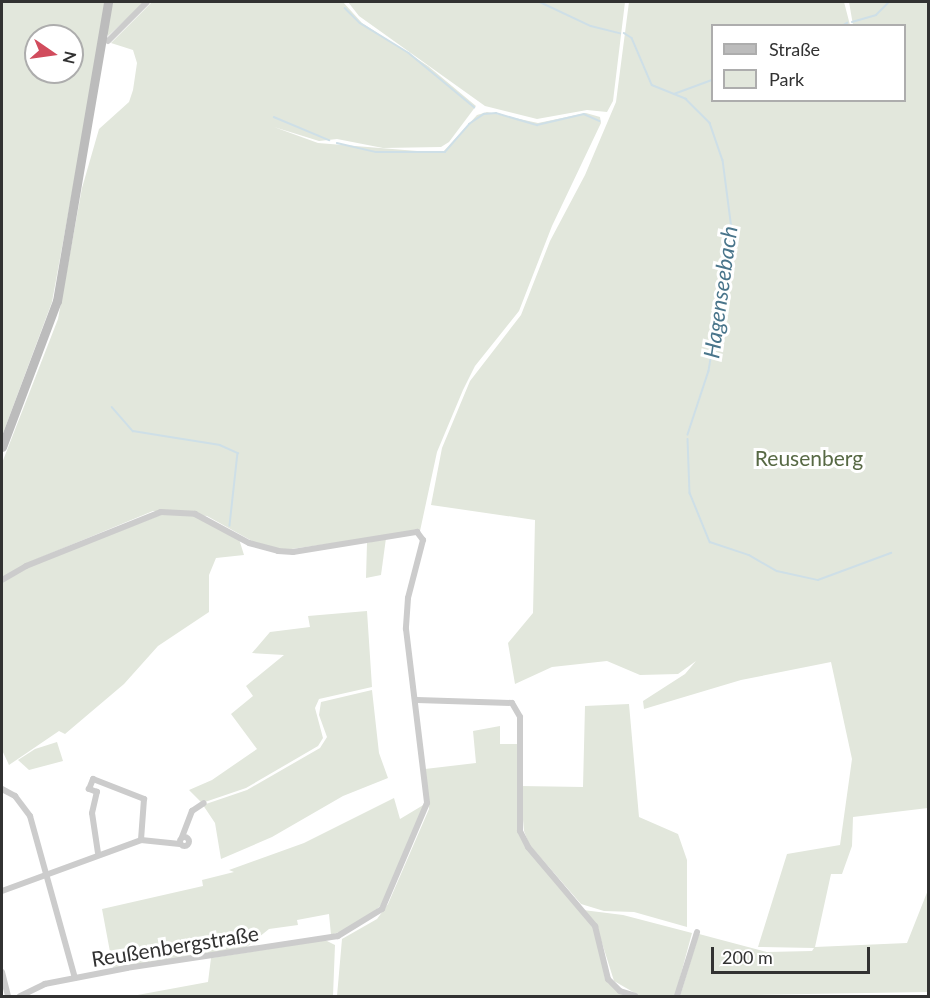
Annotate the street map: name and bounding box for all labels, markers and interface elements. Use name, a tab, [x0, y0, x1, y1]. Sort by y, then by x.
north arrow	[24, 24, 84, 84]
legend	[711, 24, 906, 102]
text: Straße	[769, 38, 820, 60]
text: N	[59, 50, 81, 66]
text: Park	[769, 68, 804, 90]
water label: Hagenseebach	[698, 224, 742, 360]
park label: Reusenberg	[755, 445, 863, 471]
street label: Reußenbergstraße	[89, 920, 261, 972]
scale bar	[714, 935, 873, 973]
text: 200 m	[722, 946, 773, 968]

